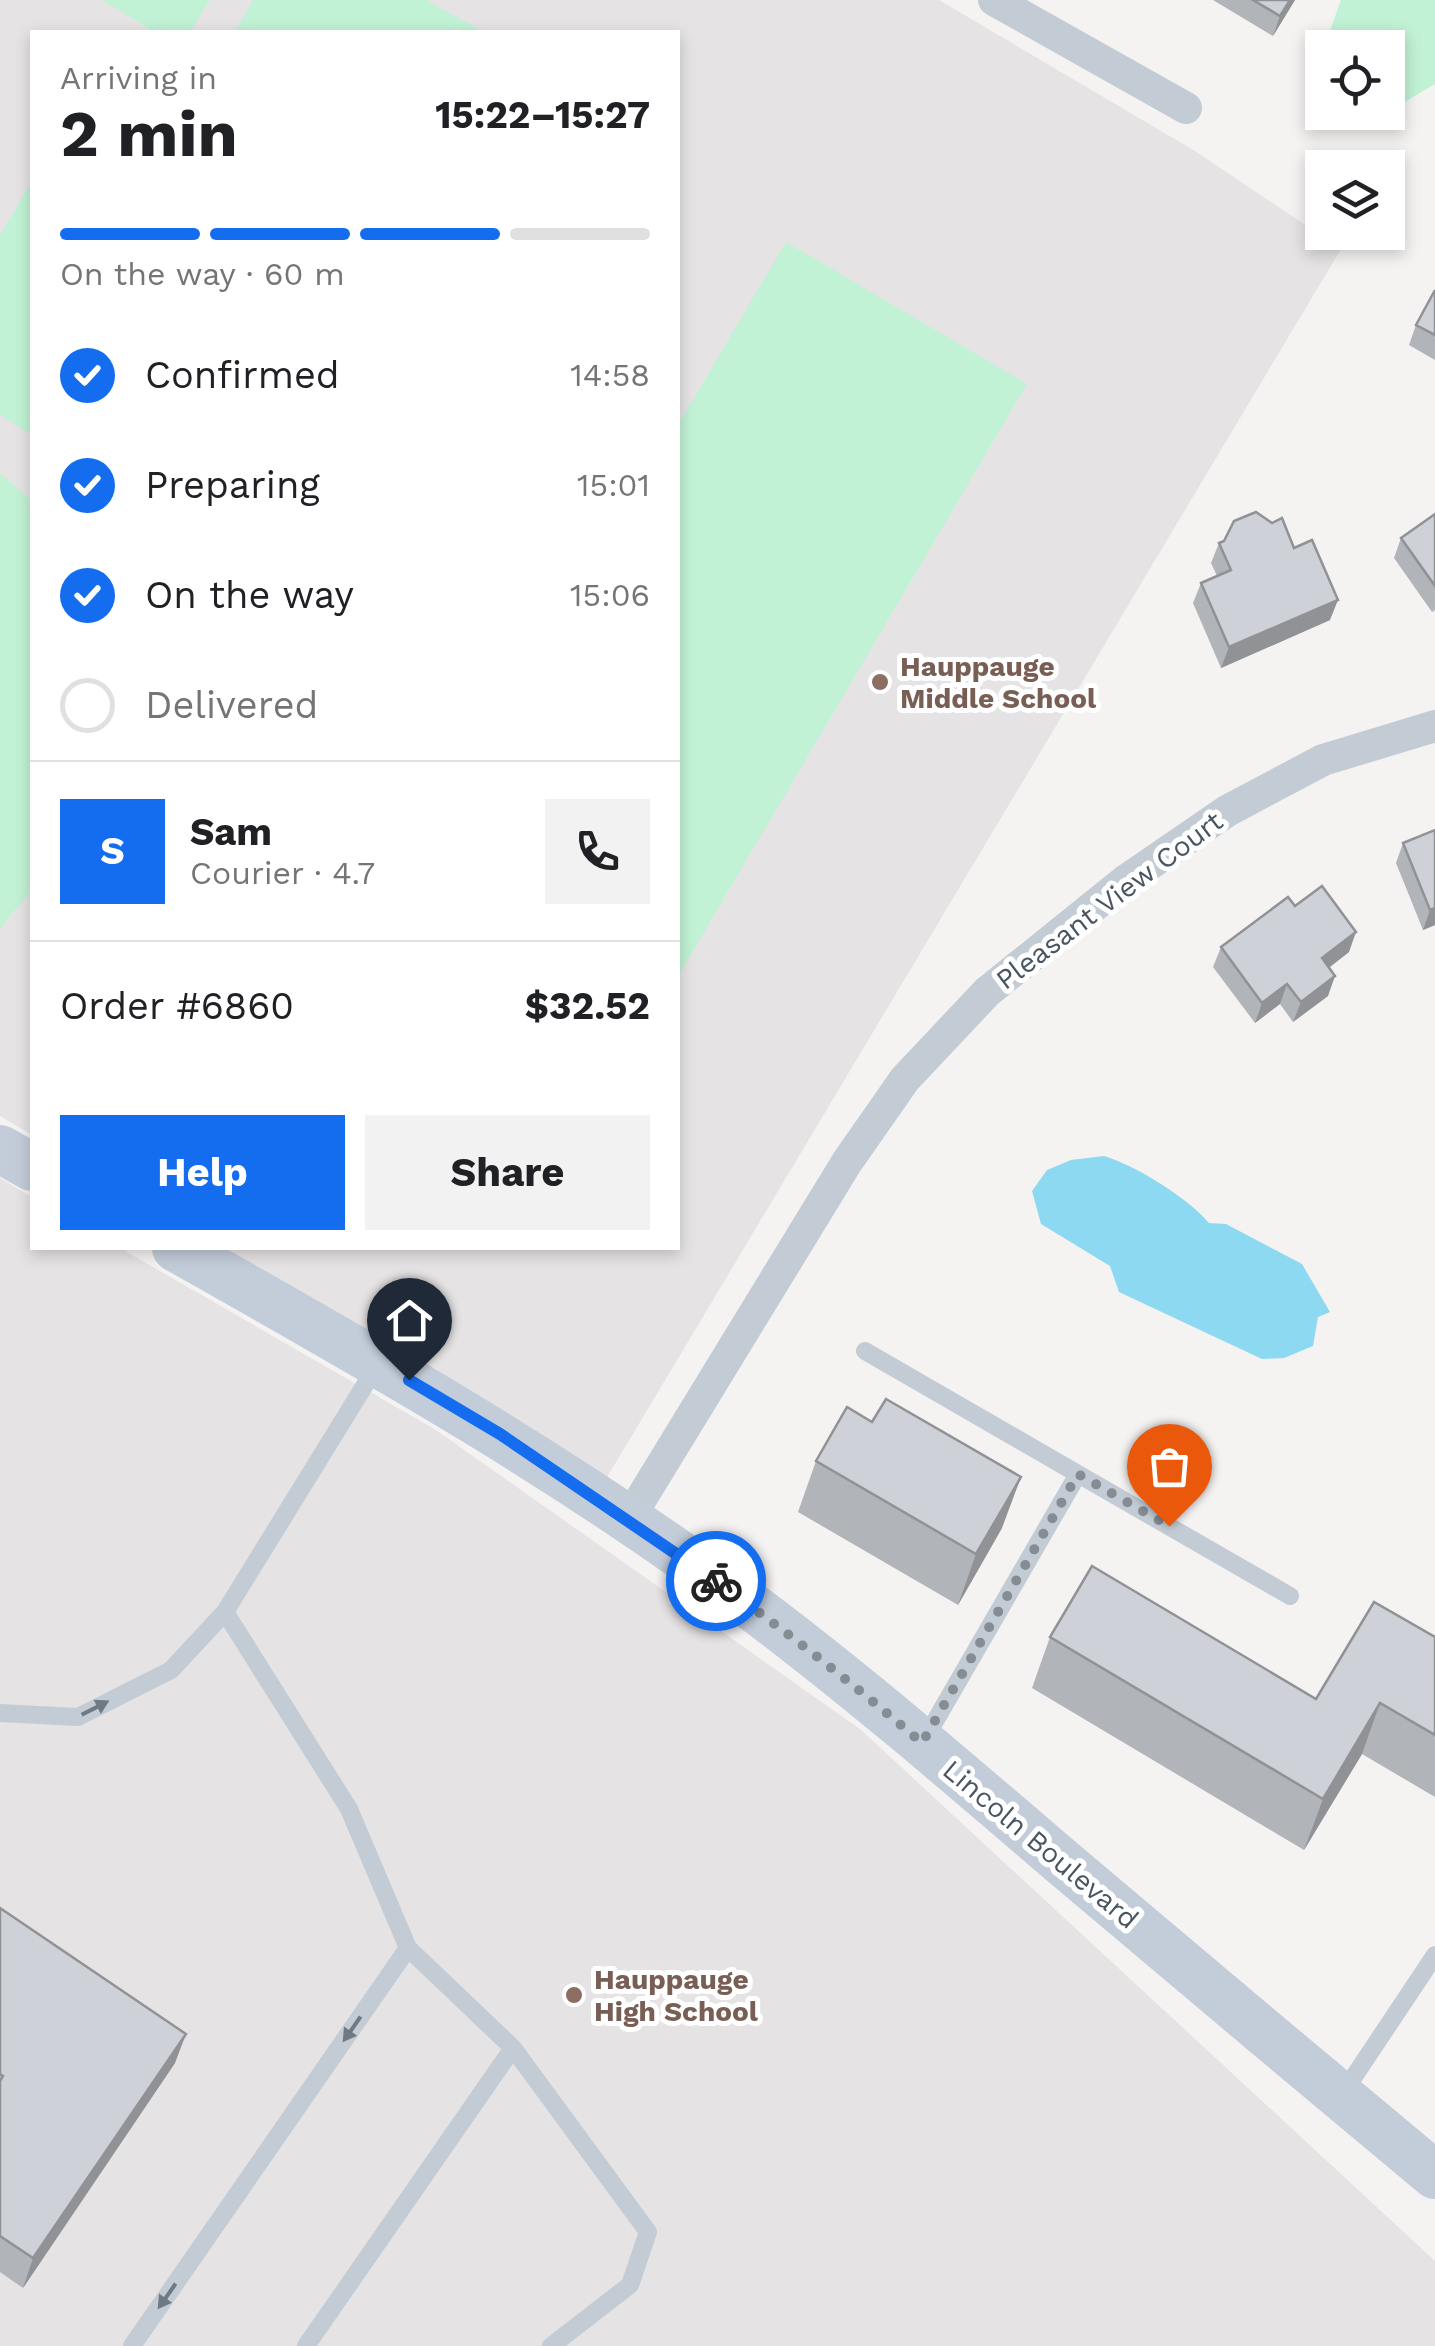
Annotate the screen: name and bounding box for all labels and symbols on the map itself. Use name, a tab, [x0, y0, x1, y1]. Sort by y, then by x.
place label: Hauppauge Middle School	[900, 650, 1097, 715]
marker: Hauppauge Middle School	[869, 671, 891, 693]
street label: Pleasant View Court	[990, 804, 1229, 996]
pin	[367, 1278, 452, 1381]
pin	[1127, 1424, 1212, 1527]
courier	[666, 1531, 766, 1631]
one-way arrow	[81, 1700, 110, 1717]
street label: Lincoln Boulevard	[936, 1753, 1145, 1936]
place label: Hauppauge High School	[594, 1963, 759, 2028]
marker: Hauppauge High School	[563, 1984, 585, 2006]
one-way arrow	[343, 2015, 362, 2042]
one-way arrow	[158, 2282, 177, 2309]

